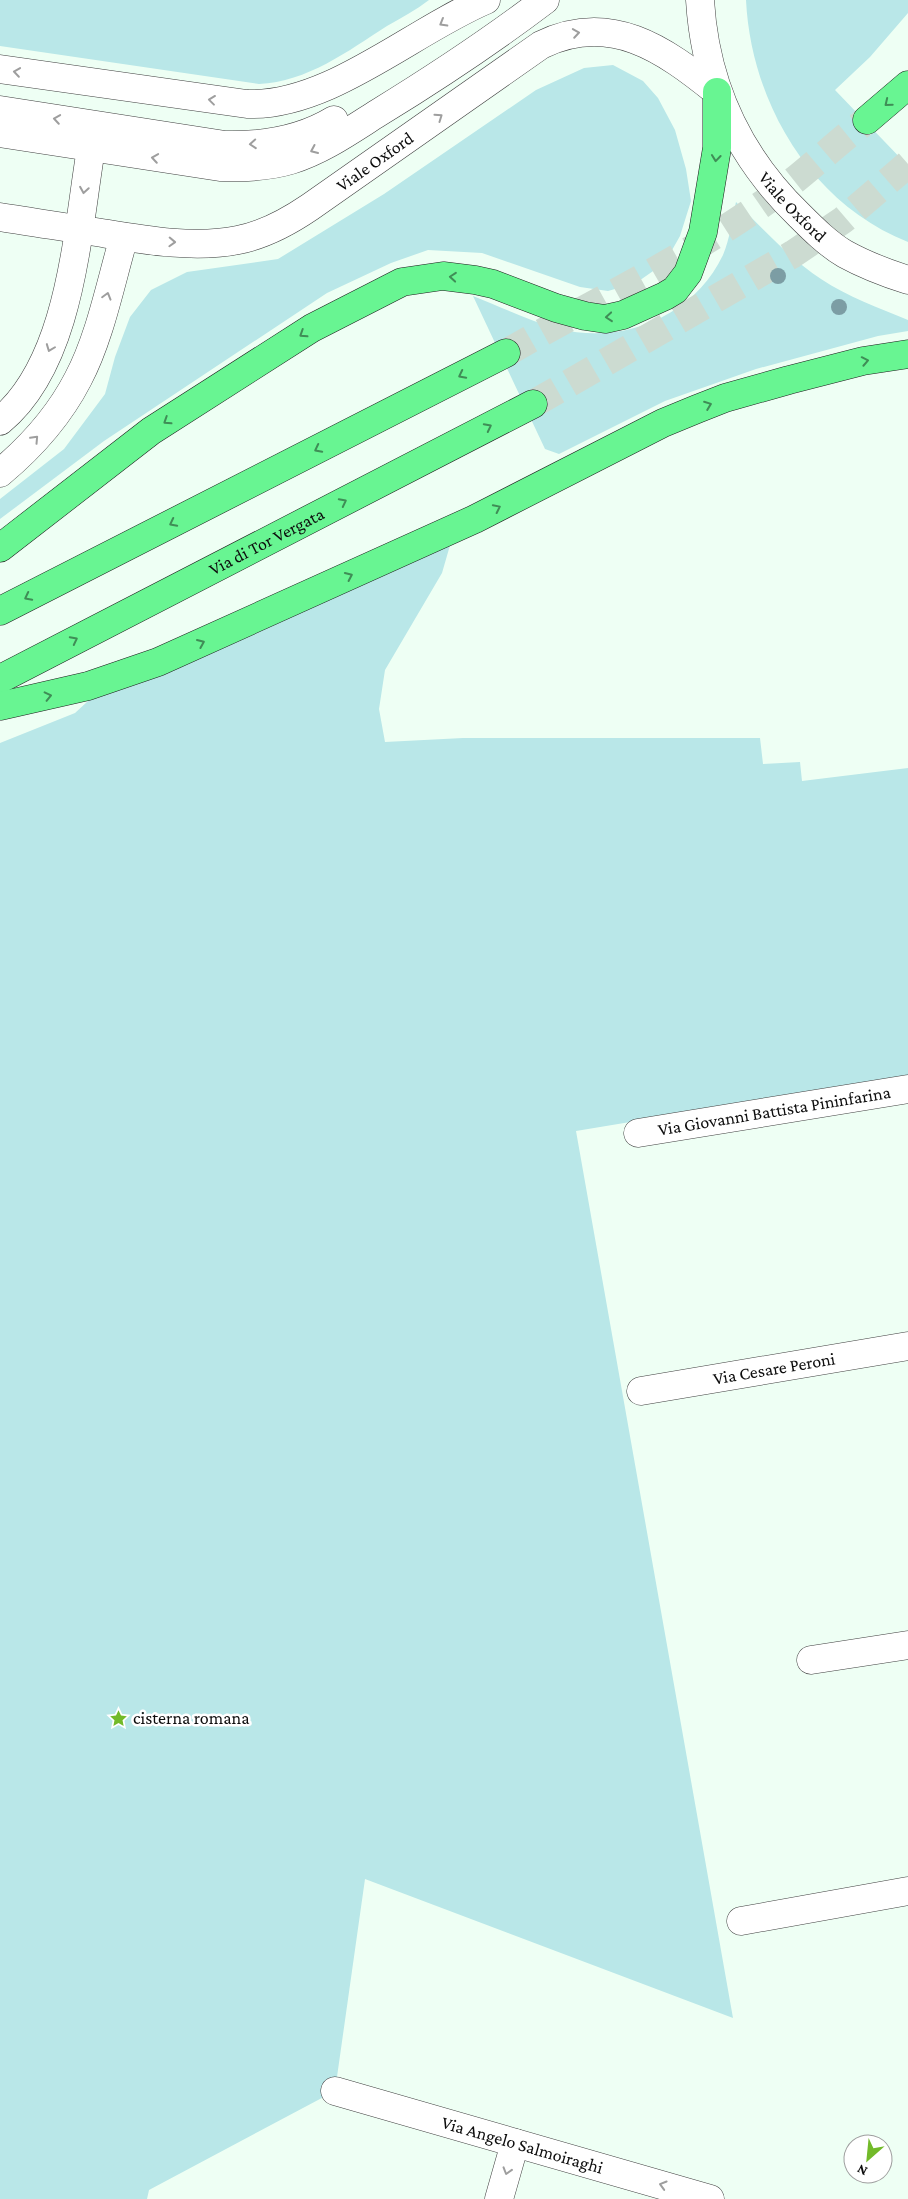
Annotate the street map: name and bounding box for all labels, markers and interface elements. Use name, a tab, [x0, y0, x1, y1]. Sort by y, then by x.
one-way arrow	[439, 17, 448, 27]
one-way arrow	[572, 28, 580, 39]
one-way arrow	[12, 67, 20, 78]
one-way arrow	[208, 95, 217, 105]
one-way arrow	[885, 98, 894, 106]
one-way arrow	[53, 114, 61, 124]
one-way arrow	[433, 114, 442, 123]
street label: Viale Oxford	[332, 127, 417, 195]
one-way arrow	[248, 139, 256, 150]
one-way arrow	[310, 144, 319, 155]
one-way arrow	[150, 153, 159, 163]
one-way arrow	[711, 154, 722, 162]
street label: Viale Oxford	[755, 168, 831, 246]
one-way arrow	[80, 186, 90, 194]
one-way arrow	[169, 237, 177, 247]
one-way arrow	[448, 272, 456, 283]
one-way arrow	[101, 292, 111, 300]
one-way arrow	[604, 312, 612, 323]
one-way arrow	[300, 327, 309, 337]
one-way arrow	[46, 343, 56, 352]
one-way arrow	[860, 357, 869, 367]
one-way arrow	[459, 369, 468, 379]
one-way arrow	[703, 401, 712, 411]
one-way arrow	[163, 415, 172, 425]
one-way arrow	[483, 423, 492, 433]
one-way arrow	[29, 436, 38, 445]
one-way arrow	[314, 443, 323, 453]
one-way arrow	[338, 498, 347, 508]
street label: Via di Tor Vergata	[206, 504, 327, 579]
one-way arrow	[492, 504, 501, 514]
one-way arrow	[169, 517, 178, 527]
one-way arrow	[344, 572, 353, 583]
one-way arrow	[24, 591, 33, 601]
one-way arrow	[69, 636, 78, 646]
one-way arrow	[196, 639, 205, 650]
one-way arrow	[43, 691, 52, 702]
street label: Via Giovanni Battista Pininfarina	[656, 1082, 892, 1140]
street label: Via Cesare Peroni	[712, 1348, 837, 1389]
place icon: cisterna romana	[109, 1708, 129, 1728]
place label: cisterna romana	[133, 1708, 250, 1728]
street label: Via Angelo Salmoiraghi	[439, 2112, 606, 2178]
north arrow	[843, 2134, 893, 2184]
text: N	[854, 2161, 870, 2180]
one-way arrow	[502, 2166, 512, 2175]
one-way arrow	[659, 2181, 667, 2191]

